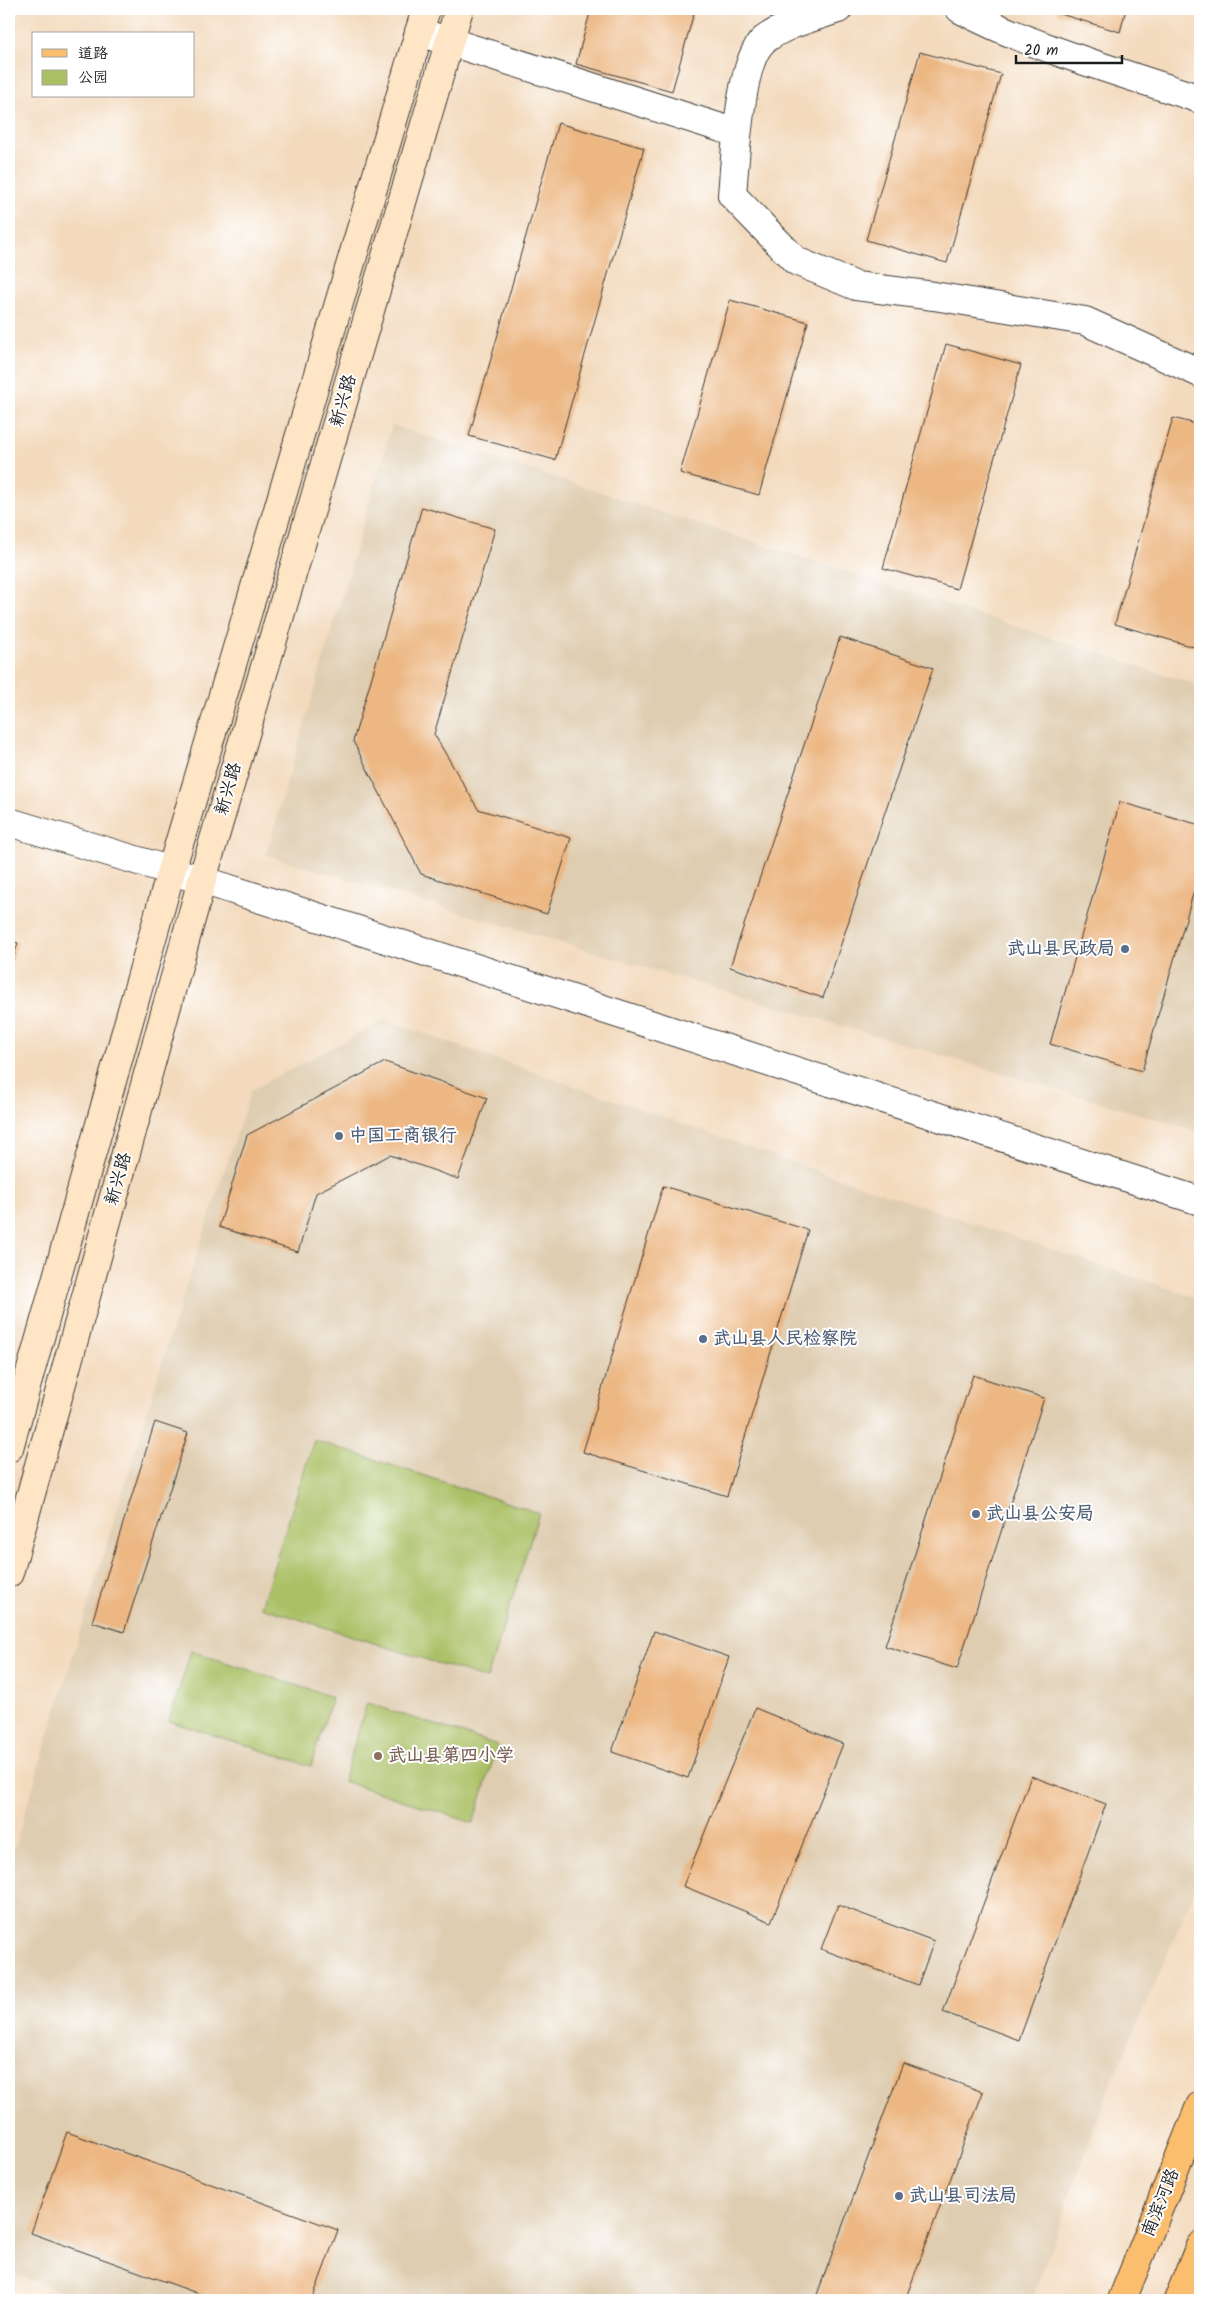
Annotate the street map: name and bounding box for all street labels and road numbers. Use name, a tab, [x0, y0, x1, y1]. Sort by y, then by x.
street label: 新兴路	[323, 371, 365, 431]
street label: 新兴路	[208, 759, 250, 819]
street label: 新兴路	[98, 1149, 140, 1209]
street label: 南滨河路	[1134, 2164, 1188, 2242]

